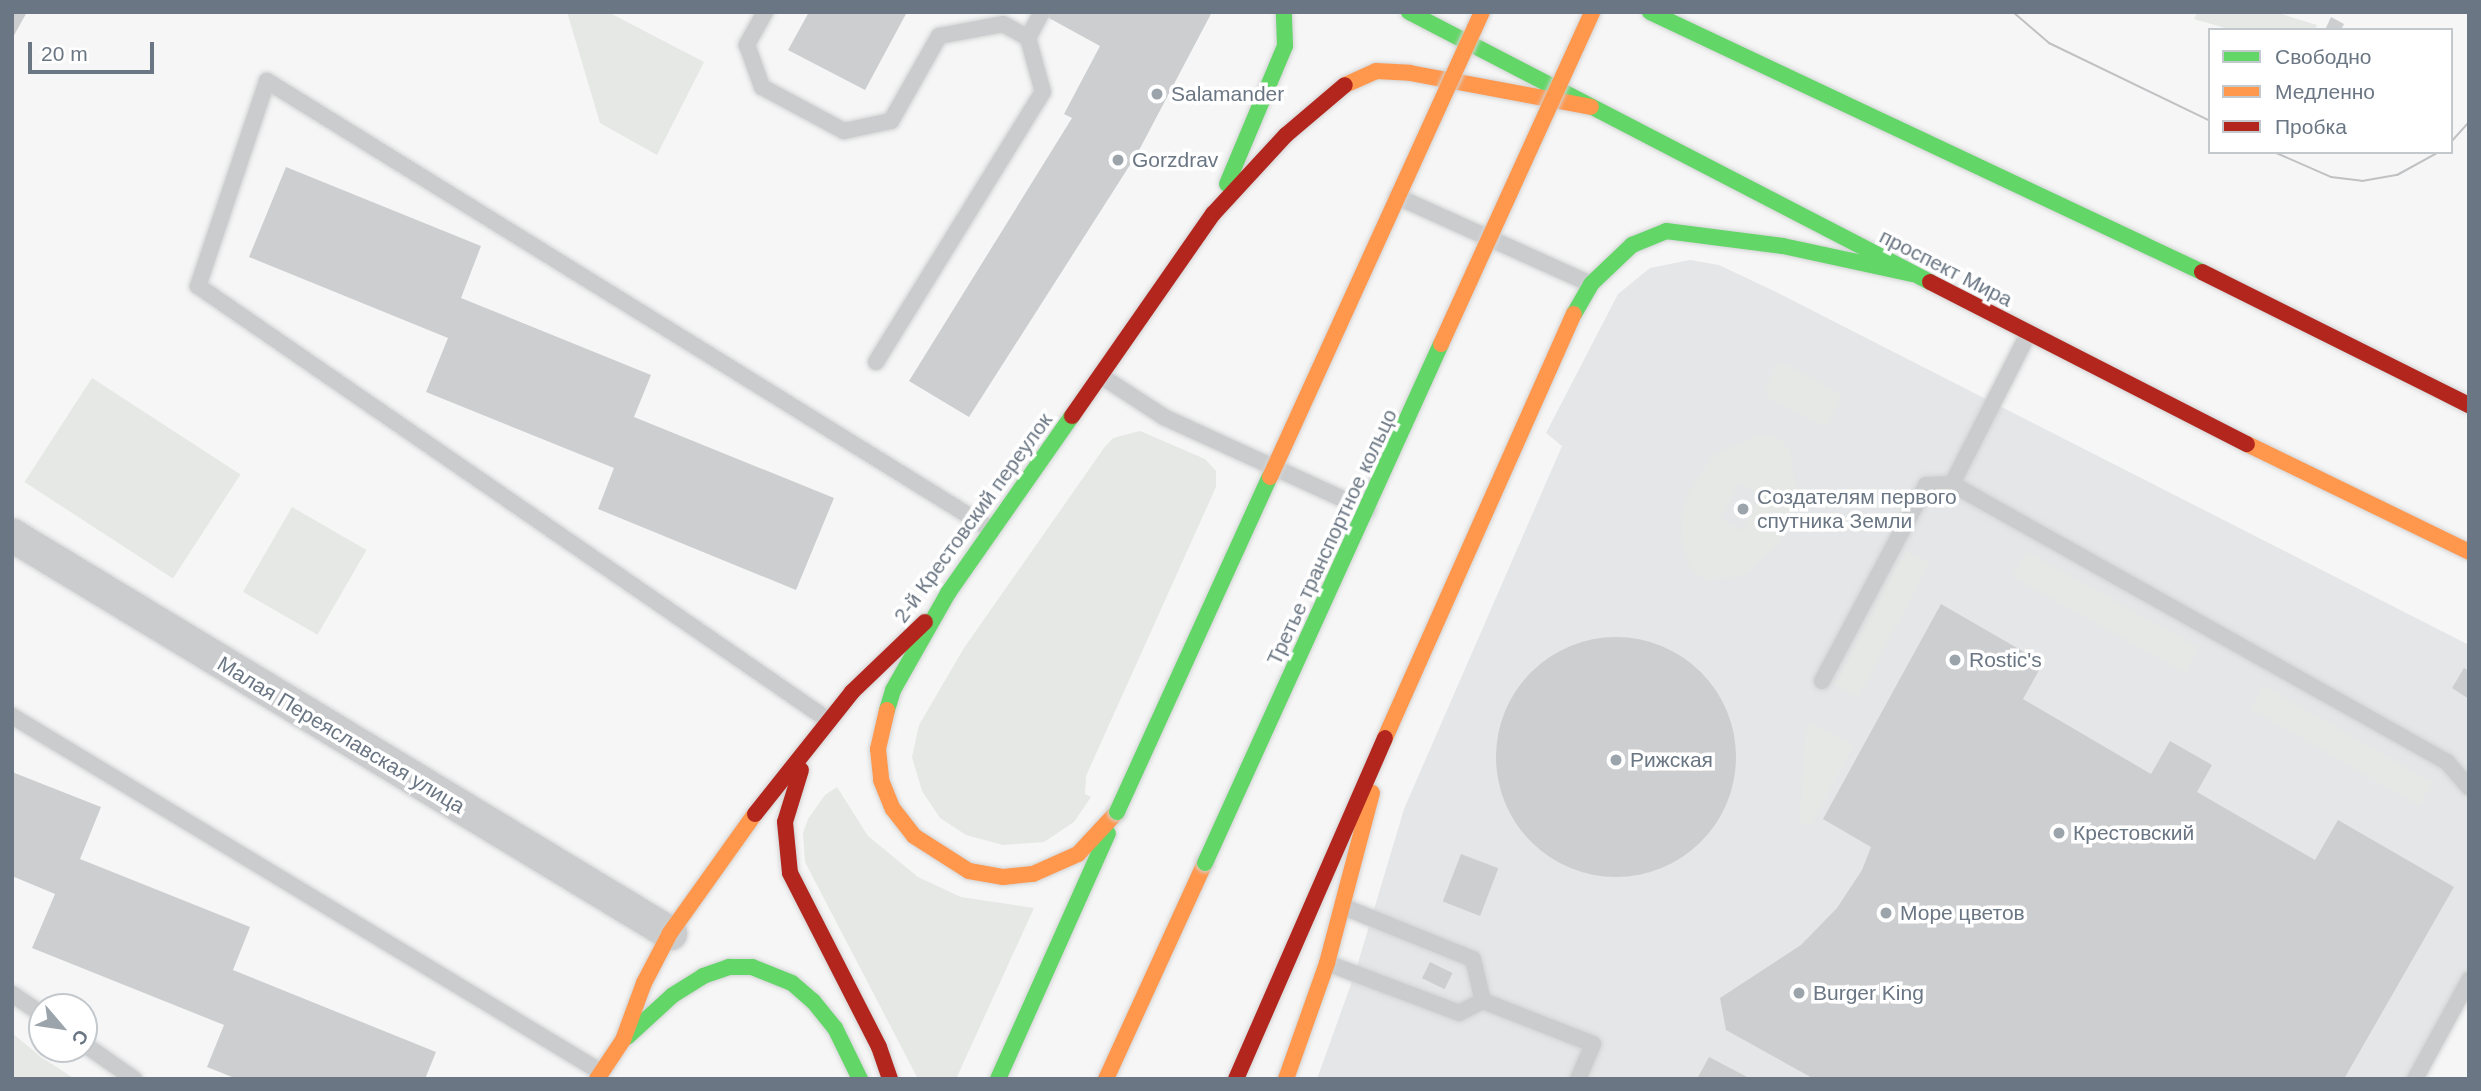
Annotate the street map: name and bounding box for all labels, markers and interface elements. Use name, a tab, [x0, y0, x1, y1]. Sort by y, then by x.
scale bar	[32, 28, 158, 72]
legend	[2208, 28, 2453, 154]
text: 20 m	[41, 42, 88, 65]
text: Свободно	[2275, 45, 2372, 68]
text: Медленно	[2275, 80, 2375, 103]
place label: Salamander	[1171, 81, 1284, 107]
marker: Salamander	[1149, 86, 1165, 102]
text: Пробка	[2275, 115, 2347, 138]
place label: Gorzdrav	[1132, 147, 1218, 173]
marker: Gorzdrav	[1110, 152, 1126, 168]
street label: проспект Мира	[1875, 224, 2017, 312]
street label: Третье транспортное кольцо	[1262, 405, 1402, 669]
street label: 2-й Крестовский переулок	[888, 408, 1058, 628]
place label: Создателям первого спутника Земли	[1757, 484, 1957, 534]
marker: Создателям первого спутника Земли	[1735, 501, 1751, 517]
place label: Rostic's	[1969, 647, 2042, 673]
street label: Малая Переяславская улица	[213, 651, 469, 819]
marker: Rostic's	[1947, 652, 1963, 668]
place label: Рижская	[1630, 747, 1713, 773]
marker: Рижская	[1608, 752, 1624, 768]
place label: Крестовский	[2073, 820, 2194, 846]
marker: Крестовский	[2051, 825, 2067, 841]
place label: Море цветов	[1900, 900, 2025, 926]
marker: Море цветов	[1878, 905, 1894, 921]
place label: Burger King	[1813, 980, 1924, 1006]
marker: Burger King	[1791, 985, 1807, 1001]
north arrow	[28, 993, 98, 1063]
text: С	[68, 1026, 93, 1049]

